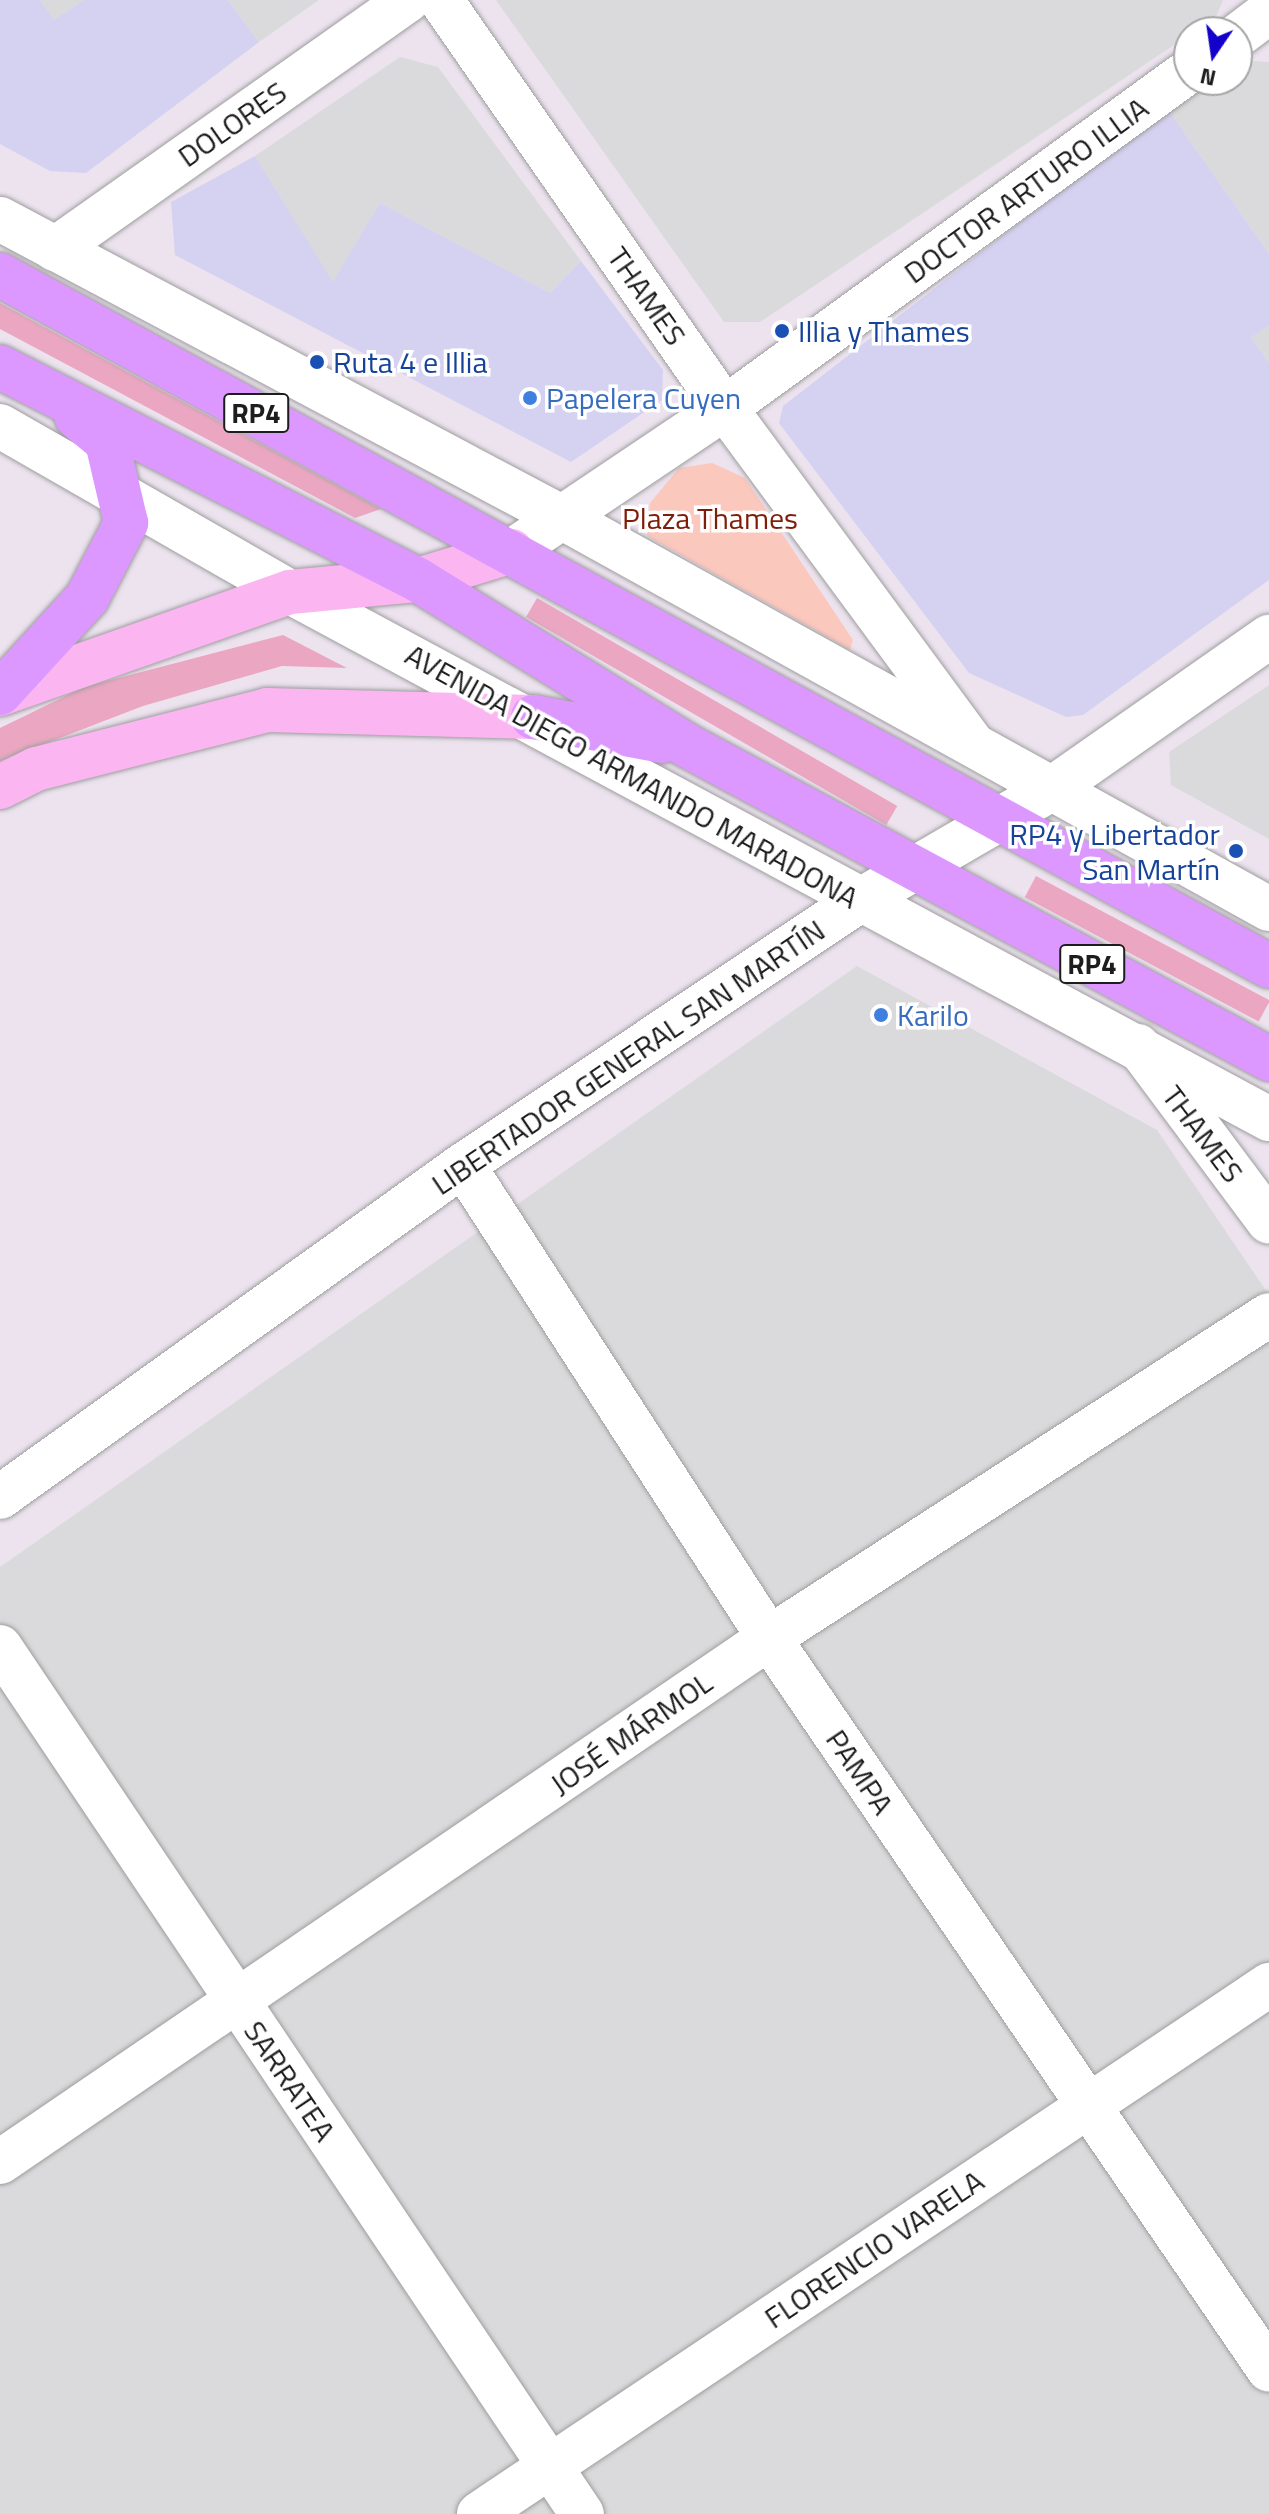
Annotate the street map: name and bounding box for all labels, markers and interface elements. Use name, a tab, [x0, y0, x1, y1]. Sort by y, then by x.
north arrow	[1173, 16, 1253, 96]
text: N	[1197, 59, 1219, 96]
street label: DOLORES	[171, 74, 293, 174]
street label: DOCTOR ARTURO ILLIA	[897, 89, 1155, 291]
street label: THAMES	[600, 240, 694, 352]
place label: Illia y Thames	[798, 313, 970, 349]
marker: Illia y Thames	[773, 322, 791, 340]
place label: Ruta 4 e Illia	[333, 344, 487, 380]
marker: Ruta 4 e Illia	[308, 353, 326, 371]
place label: Papelera Cuyen	[546, 380, 741, 416]
road number: RP4	[222, 389, 290, 437]
marker: Papelera Cuyen	[521, 389, 539, 407]
park label: Plaza Thames	[622, 500, 798, 536]
street label: AVENIDA DIEGO ARMANDO MARADONA	[399, 636, 865, 916]
place label: RP4 y Libertador San Martín	[1009, 816, 1220, 886]
marker: RP4 y Libertador San Martín	[1227, 842, 1245, 860]
street label: LIBERTADOR GENERAL SAN MARTÍN	[425, 912, 831, 1202]
road number: RP4	[1058, 940, 1126, 988]
place label: Karilo	[897, 997, 969, 1033]
marker: Karilo	[872, 1006, 890, 1024]
street label: THAMES	[1155, 1078, 1251, 1190]
street label: JOSÉ MÁRMOL	[543, 1664, 719, 1802]
street label: PAMPA	[819, 1723, 901, 1821]
street label: SARRATEA	[237, 2014, 343, 2148]
street label: FLORENCIO VARELA	[758, 2162, 990, 2336]

